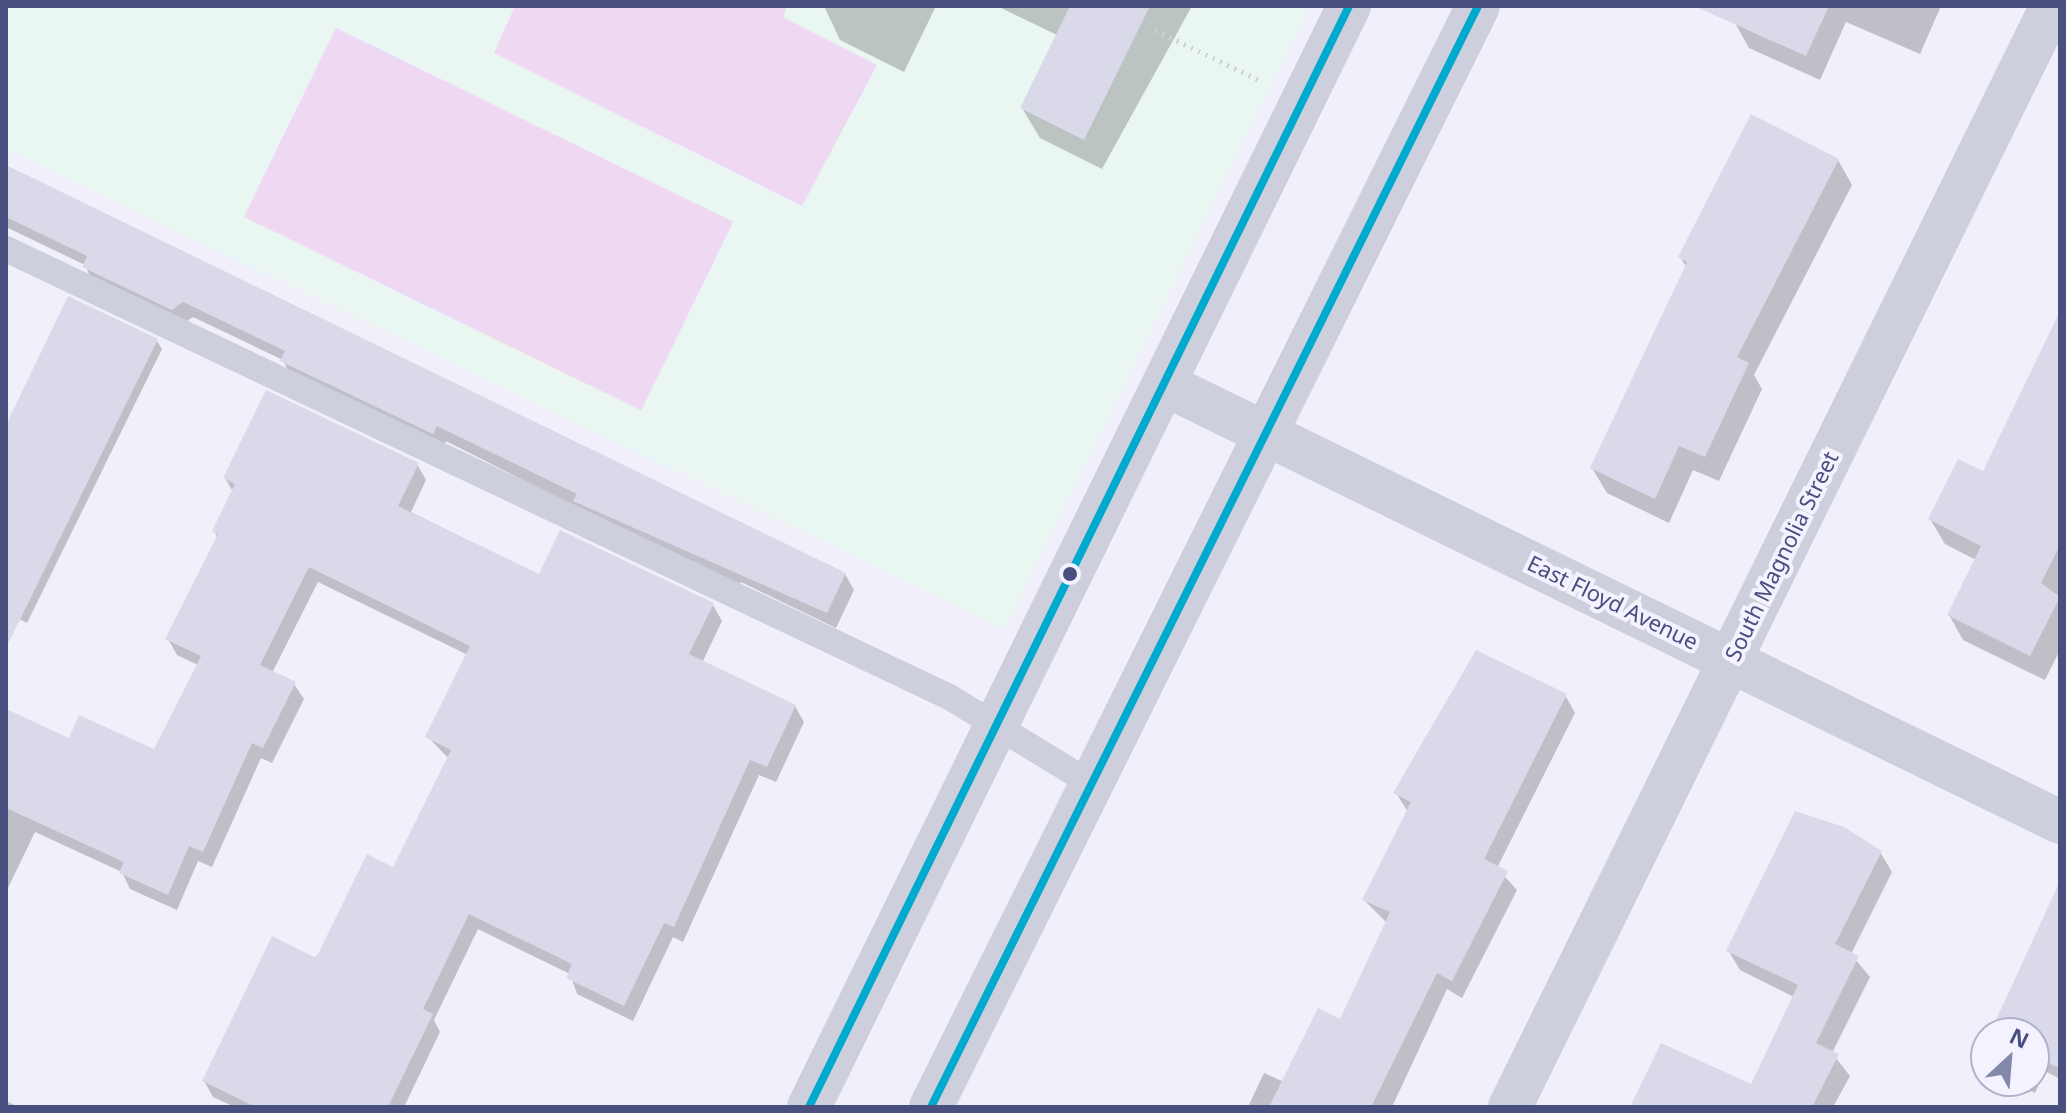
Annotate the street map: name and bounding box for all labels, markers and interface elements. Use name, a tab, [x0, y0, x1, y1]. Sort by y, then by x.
street label: South Magnolia Street	[1719, 447, 1843, 665]
street label: East Floyd Avenue	[1523, 549, 1703, 655]
unlabelled marker	[1062, 566, 1078, 582]
north arrow	[1970, 1017, 2050, 1097]
text: N	[2005, 1020, 2034, 1055]

